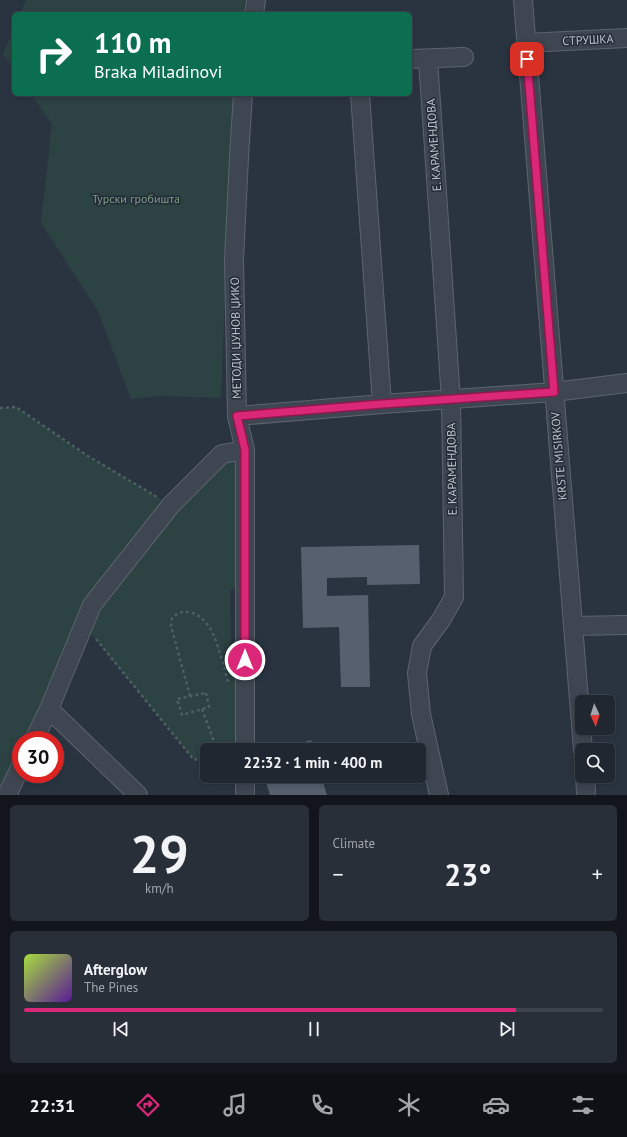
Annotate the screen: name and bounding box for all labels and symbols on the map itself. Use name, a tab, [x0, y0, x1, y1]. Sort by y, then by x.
street label: СТРУШКА	[562, 31, 614, 48]
pin	[510, 42, 544, 76]
street label: Е. КАРАМЕНДОВА	[423, 98, 444, 192]
park label: Турски гробишта	[92, 191, 180, 206]
street label: МЕТОДИ ЏУНОВ ЏИКО	[227, 277, 244, 399]
street label: KRSTE MISIRKOV	[547, 411, 570, 501]
street label: Е. КАРАМЕНДОВА	[443, 423, 460, 515]
position arrow	[224, 639, 266, 681]
north arrow	[575, 695, 615, 735]
speed limit sign: 30	[12, 731, 64, 783]

